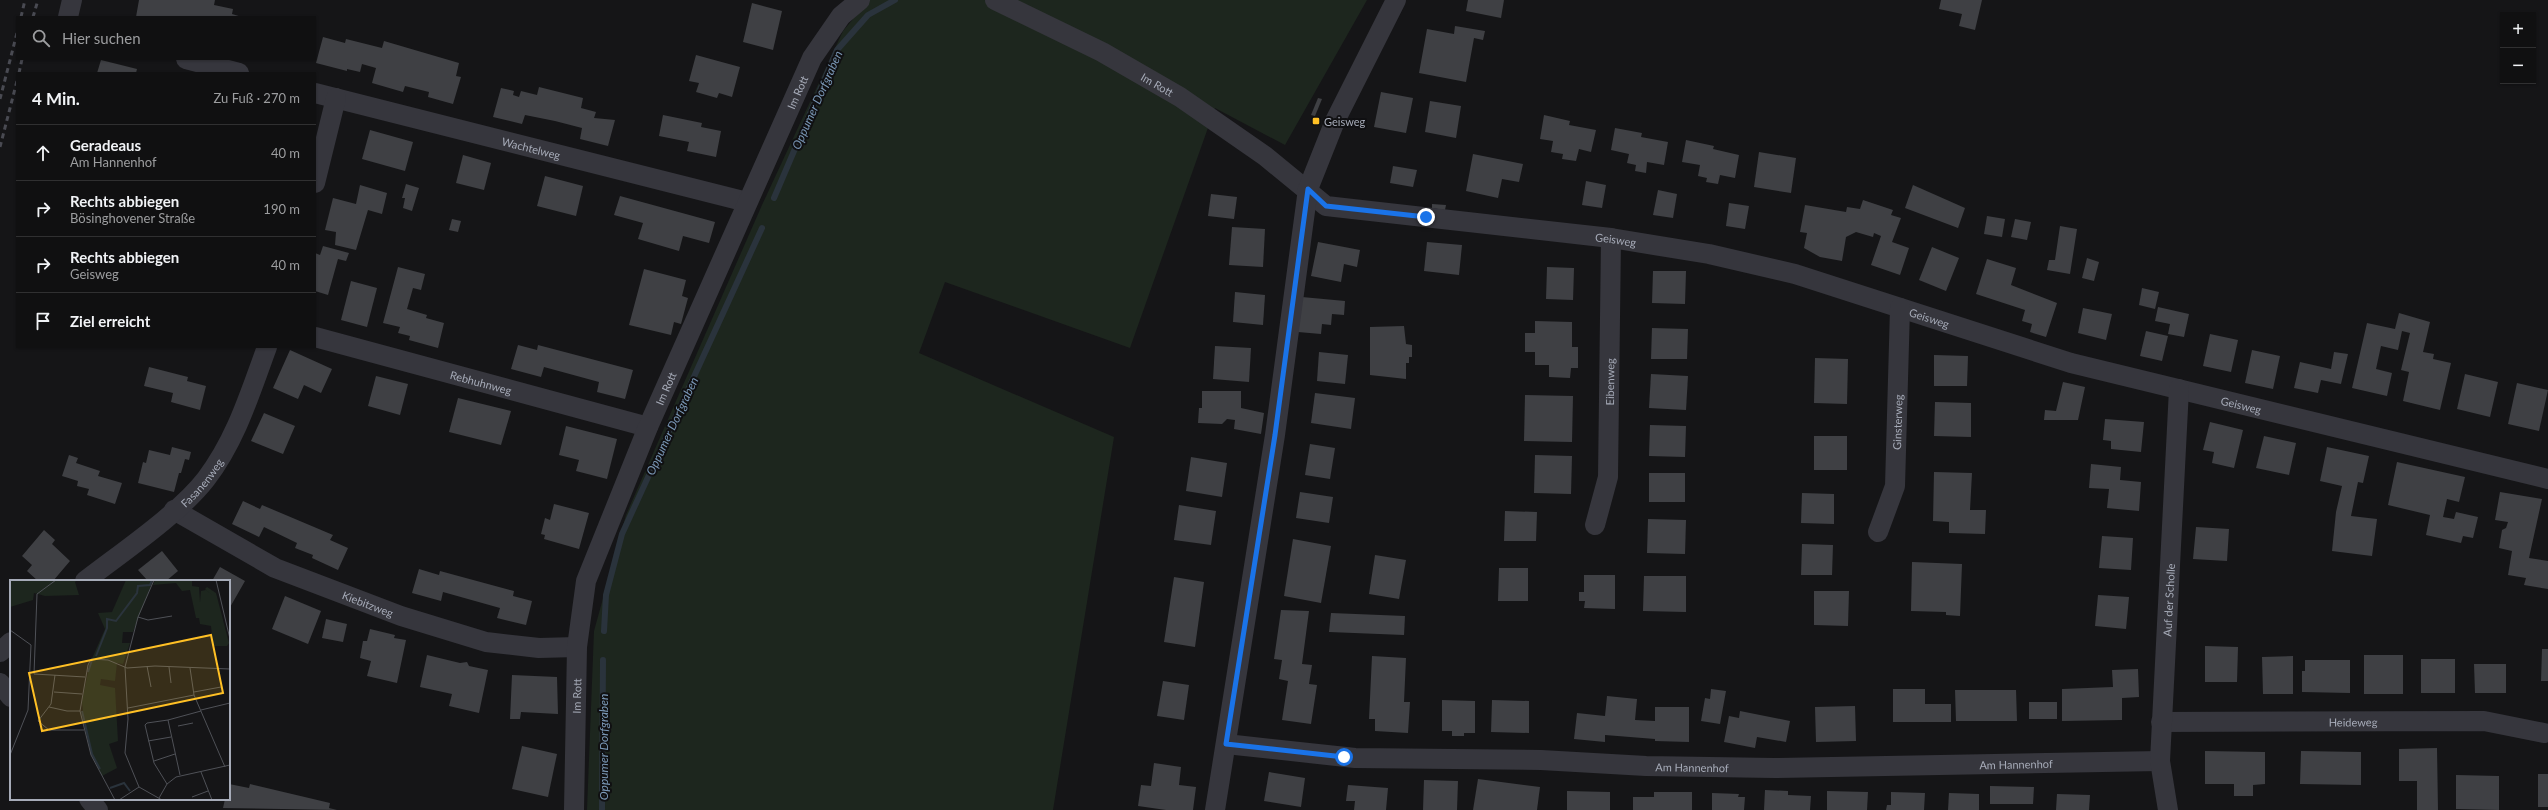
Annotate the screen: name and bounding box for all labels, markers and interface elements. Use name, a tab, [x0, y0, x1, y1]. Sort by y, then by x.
map controls	[2500, 12, 2536, 84]
button: +	[2500, 12, 2536, 48]
search box	[16, 16, 316, 60]
icon: search	[30, 27, 52, 49]
text: Hier suchen	[62, 29, 141, 47]
water label: Oppumer Dorfgraben	[788, 48, 846, 152]
button: −	[2500, 48, 2536, 84]
street label: Im Rott	[1139, 70, 1176, 99]
street label: Im Rott	[784, 73, 810, 111]
text: 4 Min.	[32, 88, 80, 109]
text: Zu Fuß · 270 m	[214, 90, 300, 106]
place label: Geisweg	[1324, 115, 1366, 128]
marker: Geisweg	[1311, 116, 1321, 126]
street label: Wachtelweg	[501, 134, 562, 161]
text: Geradeaus	[70, 136, 141, 154]
icon: ahead	[32, 142, 54, 164]
text: 40 m	[271, 145, 300, 161]
text: Am Hannenhof	[70, 154, 157, 170]
text: Rechts abbiegen	[70, 192, 179, 210]
icon: right	[32, 198, 54, 220]
text: 190 m	[263, 201, 300, 217]
route end	[1417, 208, 1435, 226]
text: Bösinghovener Straße	[70, 210, 195, 226]
street label: Geisweg	[1595, 230, 1637, 249]
text: Rechts abbiegen	[70, 248, 179, 266]
icon: right	[32, 254, 54, 276]
text: 40 m	[271, 257, 300, 273]
text: Geisweg	[70, 266, 119, 282]
street label: Geisweg	[1908, 305, 1951, 330]
icon: arrive	[32, 310, 54, 332]
text: Ziel erreicht	[70, 312, 150, 330]
street label: Eibenweg	[1602, 358, 1616, 405]
street label: Rebhuhnweg	[449, 367, 514, 396]
street label: Im Rott	[652, 369, 678, 407]
water label: Oppumer Dorfgraben	[643, 375, 701, 477]
street label: Geisweg	[2220, 393, 2263, 416]
street label: Ginsterweg	[1890, 394, 1904, 450]
street label: Fasanenweg	[177, 455, 225, 509]
street label: Auf der Scholle	[2160, 563, 2177, 637]
inset map	[10, 580, 230, 800]
street label: Kiebitzweg	[341, 588, 396, 619]
street label: Im Rott	[569, 678, 583, 714]
water label: Oppumer Dorfgraben	[596, 694, 611, 800]
street label: Heideweg	[2329, 715, 2378, 728]
route start	[1335, 748, 1353, 766]
street label: Am Hannenhof	[1979, 756, 2053, 771]
street label: Am Hannenhof	[1655, 760, 1729, 774]

